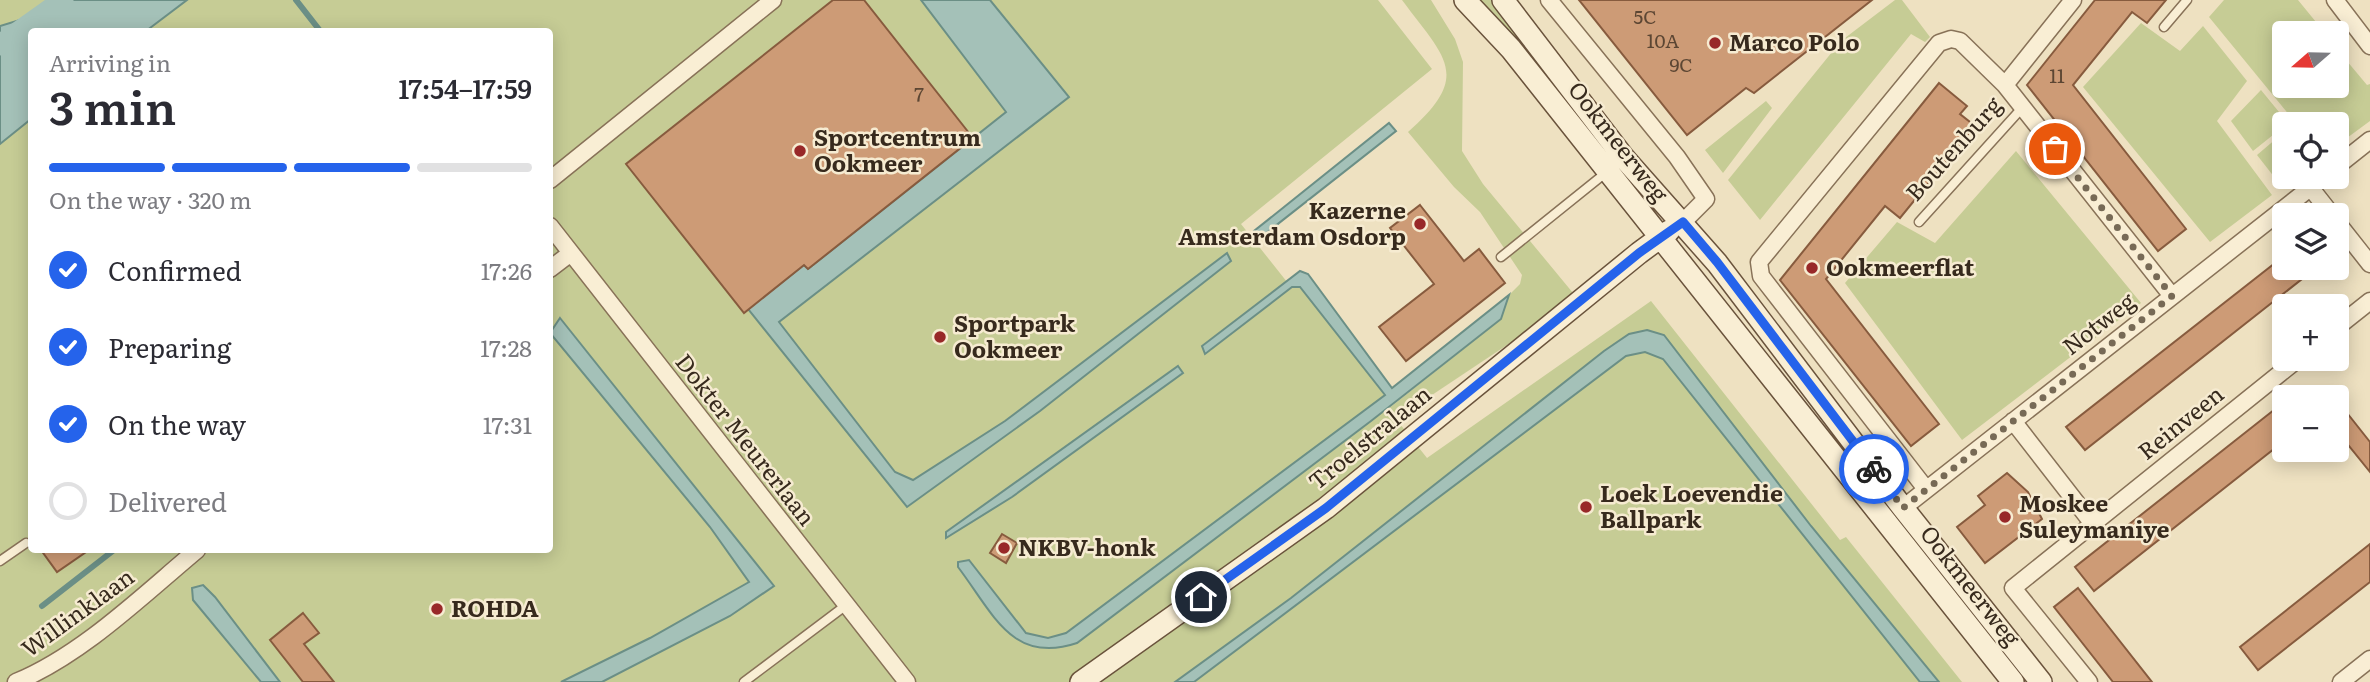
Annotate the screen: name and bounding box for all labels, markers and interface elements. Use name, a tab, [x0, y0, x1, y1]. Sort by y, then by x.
house number: 5C	[1634, 2, 1656, 30]
north arrow	[2272, 21, 2348, 98]
map controls	[2272, 21, 2349, 462]
place label: Marco Polo	[1729, 24, 1860, 58]
house number: 10A	[1647, 26, 1679, 54]
marker: Marco Polo	[1707, 35, 1723, 51]
text: Arriving in	[49, 45, 171, 79]
house number: 9C	[1669, 50, 1693, 78]
house number: 11	[2049, 61, 2065, 89]
text: 17:54–17:59	[398, 68, 532, 107]
text: 3 min	[49, 71, 176, 139]
street label: Ookmeerweg	[1561, 73, 1678, 209]
house number: 7	[914, 79, 924, 107]
street label: Boutenburg	[1896, 88, 2009, 207]
button: locate	[2272, 112, 2349, 189]
place label: Sportcentrum Ookmeer	[814, 119, 981, 179]
pin	[2025, 119, 2085, 179]
icon: bag	[2036, 130, 2074, 168]
marker: Sportcentrum Ookmeer	[792, 143, 808, 159]
text: On the way · 320 m	[49, 182, 252, 216]
place label: Kazerne Amsterdam Osdorp	[1178, 192, 1406, 252]
button: layers	[2272, 203, 2349, 280]
marker: Kazerne Amsterdam Osdorp	[1412, 216, 1428, 232]
place label: Ookmeerflat	[1826, 249, 1974, 283]
text: Confirmed	[108, 250, 242, 289]
icon: check	[49, 251, 87, 289]
text: 17:26	[481, 253, 532, 287]
marker: Ookmeerflat	[1804, 260, 1820, 276]
street label: Notweg	[2054, 283, 2142, 362]
button: +	[2272, 294, 2349, 371]
place label: Sportpark Ookmeer	[954, 305, 1076, 365]
text: Preparing	[108, 327, 231, 366]
icon: check	[49, 328, 87, 366]
marker: Sportpark Ookmeer	[932, 329, 948, 345]
text: 17:28	[480, 330, 532, 364]
street label: Dokter Meurerlaan	[668, 345, 825, 532]
street label: Troelstralaan	[1300, 376, 1438, 497]
street label: Reinveen	[2129, 376, 2230, 467]
button: −	[2272, 385, 2349, 462]
text: On the way	[108, 404, 246, 443]
icon: check	[49, 405, 87, 443]
text: 17:31	[483, 407, 532, 441]
courier	[1839, 434, 1909, 504]
icon: bike	[1855, 450, 1893, 488]
place label: Loek Loevendie Ballpark	[1600, 475, 1783, 535]
text: Delivered	[108, 481, 227, 520]
place label: Moskee Suleymaniye	[2019, 485, 2170, 545]
marker: Loek Loevendie Ballpark	[1578, 499, 1594, 515]
marker: Moskee Suleymaniye	[1997, 509, 2013, 525]
street label: Ookmeerweg	[1913, 517, 2030, 653]
place label: NKBV-honk	[1018, 529, 1156, 563]
marker: NKBV-honk	[996, 540, 1012, 556]
street label: Willinklaan	[13, 559, 140, 664]
pin	[1171, 567, 1231, 627]
icon: home	[1182, 578, 1220, 616]
place label: ROHDA	[451, 590, 539, 624]
marker: ROHDA	[429, 601, 445, 617]

